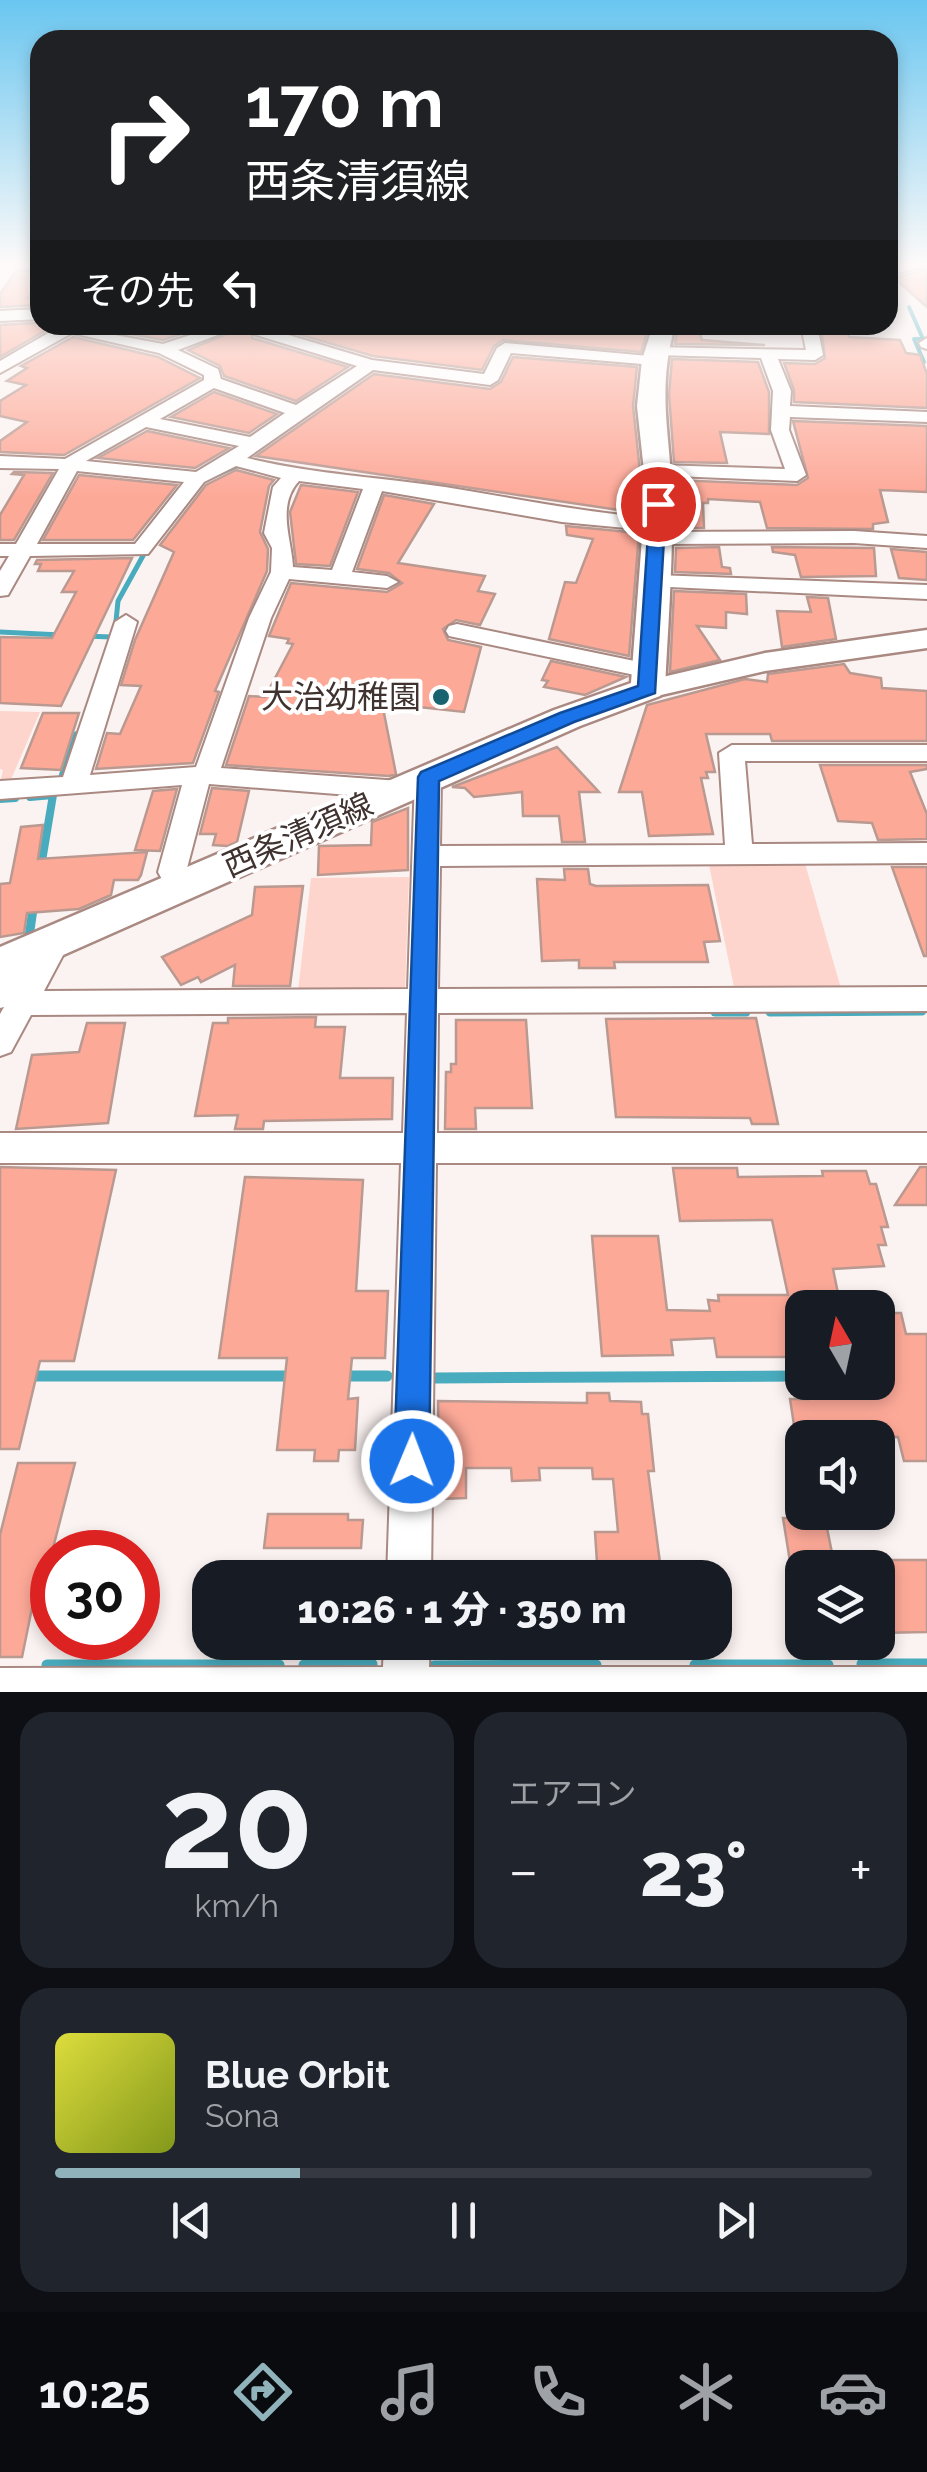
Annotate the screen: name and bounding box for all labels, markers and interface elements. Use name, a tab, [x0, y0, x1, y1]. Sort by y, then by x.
text: 170 m	[245, 61, 444, 143]
icon: right	[80, 70, 210, 200]
text: 西条清須線	[245, 155, 470, 208]
icon: left	[214, 260, 269, 315]
text: その先	[80, 268, 194, 313]
pin	[616, 462, 701, 547]
icon: arrive	[631, 477, 686, 532]
place label: 大治幼稚園	[261, 678, 421, 715]
marker: 大治幼稚園	[430, 686, 452, 708]
street label: 西条清須線	[217, 785, 378, 884]
north arrow	[785, 1290, 895, 1400]
map controls	[785, 1290, 895, 1660]
position arrow	[360, 1409, 464, 1513]
button: sound	[785, 1420, 895, 1530]
speed limit sign: 30	[30, 1530, 160, 1660]
button: layers	[785, 1550, 895, 1660]
text: 10:26 · 1 分 · 350 m	[297, 1587, 627, 1632]
text: 20	[160, 1746, 313, 1898]
text: エアコン	[509, 1775, 637, 1812]
text: 23°	[640, 1825, 747, 1914]
text: −	[509, 1838, 538, 1903]
text: +	[849, 1838, 872, 1903]
text: km/h	[195, 1887, 279, 1924]
text: Blue Orbit	[205, 2052, 390, 2097]
text: Sona	[205, 2097, 280, 2134]
icon: previous	[164, 2193, 219, 2248]
icon: pause	[436, 2193, 491, 2248]
icon: next	[708, 2193, 763, 2248]
icon: directions	[228, 2357, 298, 2427]
icon: music	[375, 2357, 445, 2427]
icon: phone	[523, 2357, 593, 2427]
icon: climate	[671, 2357, 741, 2427]
icon: car	[818, 2357, 888, 2427]
text: 10:25	[39, 2366, 150, 2419]

